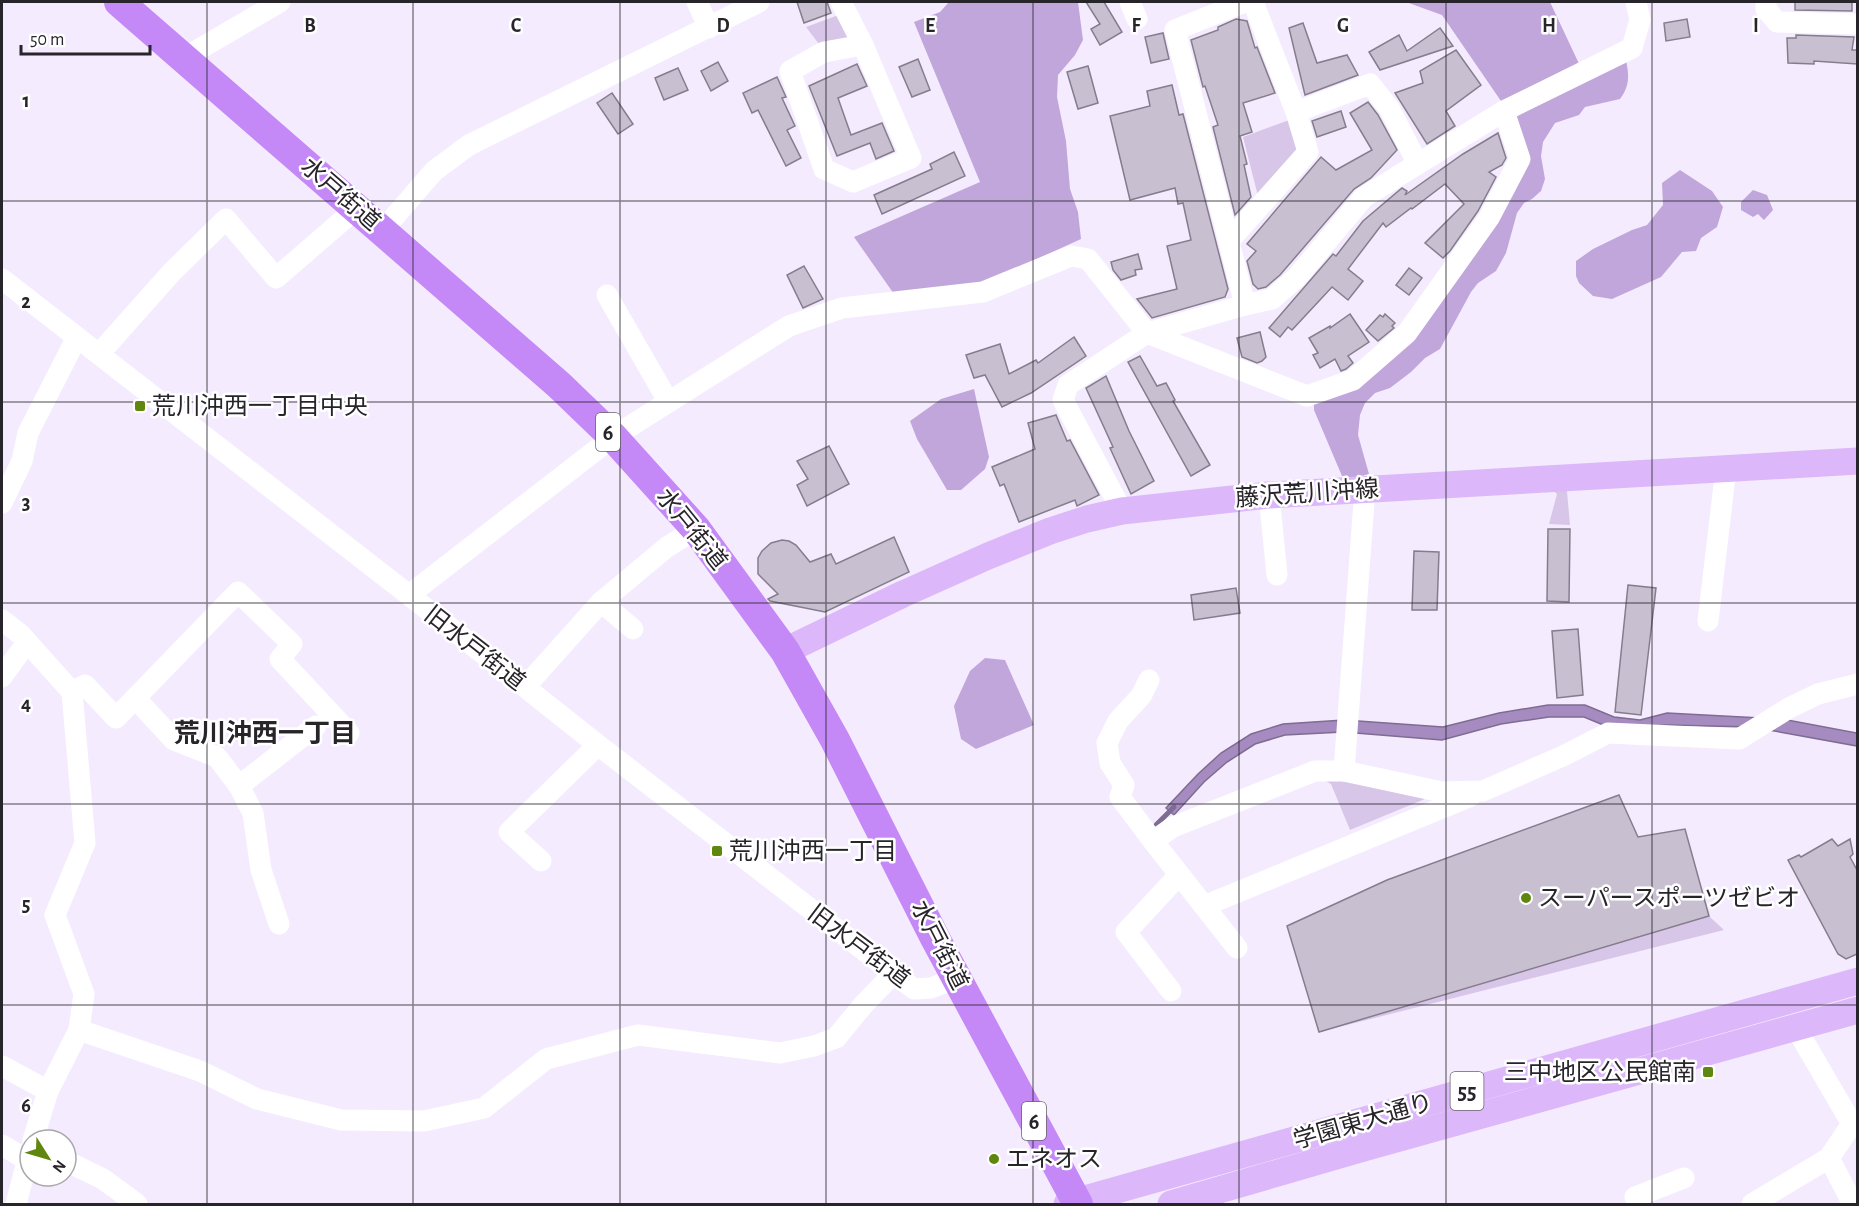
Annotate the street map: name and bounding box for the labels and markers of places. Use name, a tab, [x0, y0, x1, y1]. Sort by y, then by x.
place label: 荒川沖西一丁目中央	[152, 393, 368, 419]
marker: 荒川沖西一丁目中央	[133, 399, 147, 413]
place label: 荒川沖西一丁目	[729, 838, 897, 864]
marker: 荒川沖西一丁目	[710, 844, 724, 858]
place label: スーパースポーツゼビオ	[1538, 885, 1800, 911]
marker: スーパースポーツゼビオ	[1519, 891, 1533, 905]
place label: 三中地区公民館南	[1504, 1059, 1696, 1085]
marker: 三中地区公民館南	[1701, 1065, 1715, 1079]
place label: エネオス	[1006, 1147, 1102, 1172]
marker: エネオス	[987, 1152, 1001, 1166]

